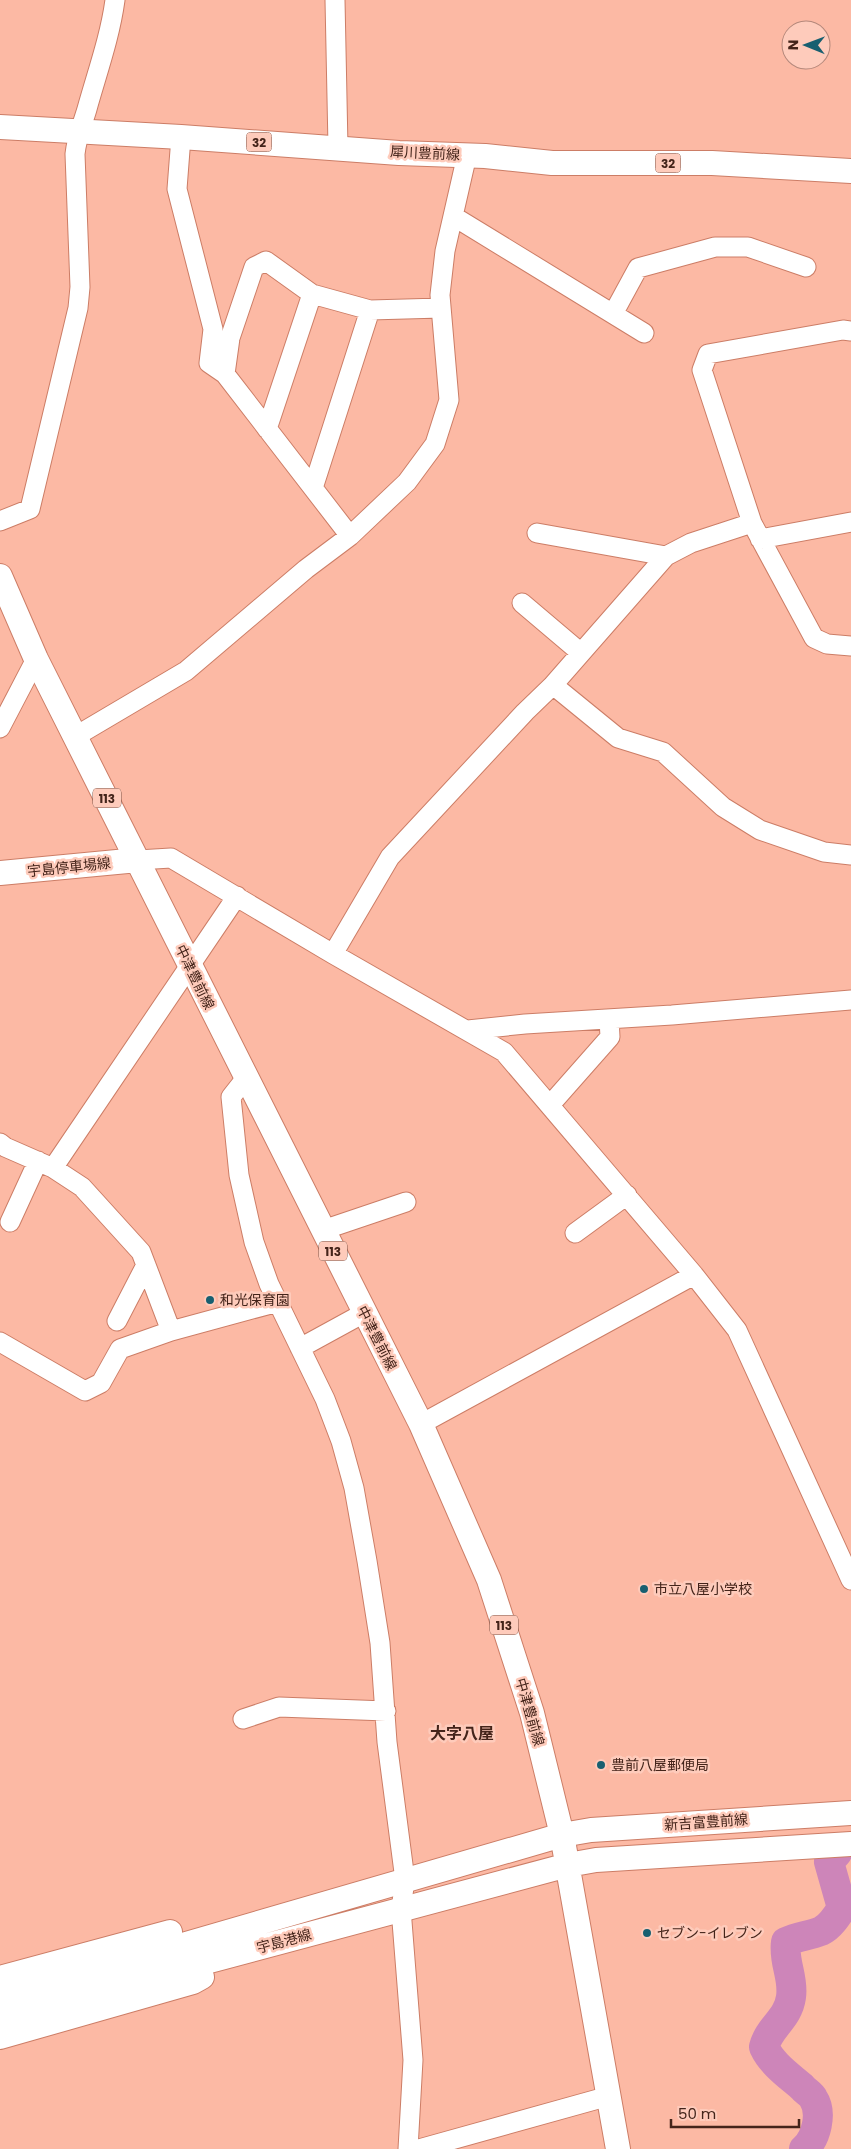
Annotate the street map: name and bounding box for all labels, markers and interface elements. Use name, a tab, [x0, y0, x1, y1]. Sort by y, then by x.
north arrow	[781, 20, 831, 70]
text: N	[783, 39, 803, 50]
road number: 32	[246, 132, 272, 152]
street label: 犀川豊前線	[390, 141, 460, 165]
road number: 32	[656, 154, 680, 172]
road number: 113	[93, 788, 121, 808]
street label: 宇島停車場線	[26, 853, 112, 881]
street label: 中津豊前線	[171, 941, 219, 1013]
road number: 113	[319, 1242, 347, 1260]
place label: 和光保育園	[220, 1290, 290, 1310]
marker: 和光保育園	[204, 1294, 216, 1306]
street label: 中津豊前線	[352, 1302, 402, 1374]
place label: 市立八屋小学校	[654, 1579, 752, 1599]
marker: 市立八屋小学校	[638, 1583, 650, 1595]
road number: 113	[490, 1616, 518, 1634]
street label: 中津豊前線	[511, 1676, 549, 1748]
district label: 大字八屋	[430, 1722, 494, 1745]
place label: 豊前八屋郵便局	[611, 1755, 709, 1775]
marker: 豊前八屋郵便局	[595, 1759, 607, 1771]
street label: 新吉富豊前線	[663, 1809, 749, 1835]
place label: セブン-イレブン	[657, 1923, 763, 1943]
street label: 宇島港線	[254, 1924, 314, 1958]
marker: セブン-イレブン	[641, 1927, 653, 1939]
scale bar	[671, 2096, 798, 2128]
text: 50 m	[678, 2103, 716, 2124]

